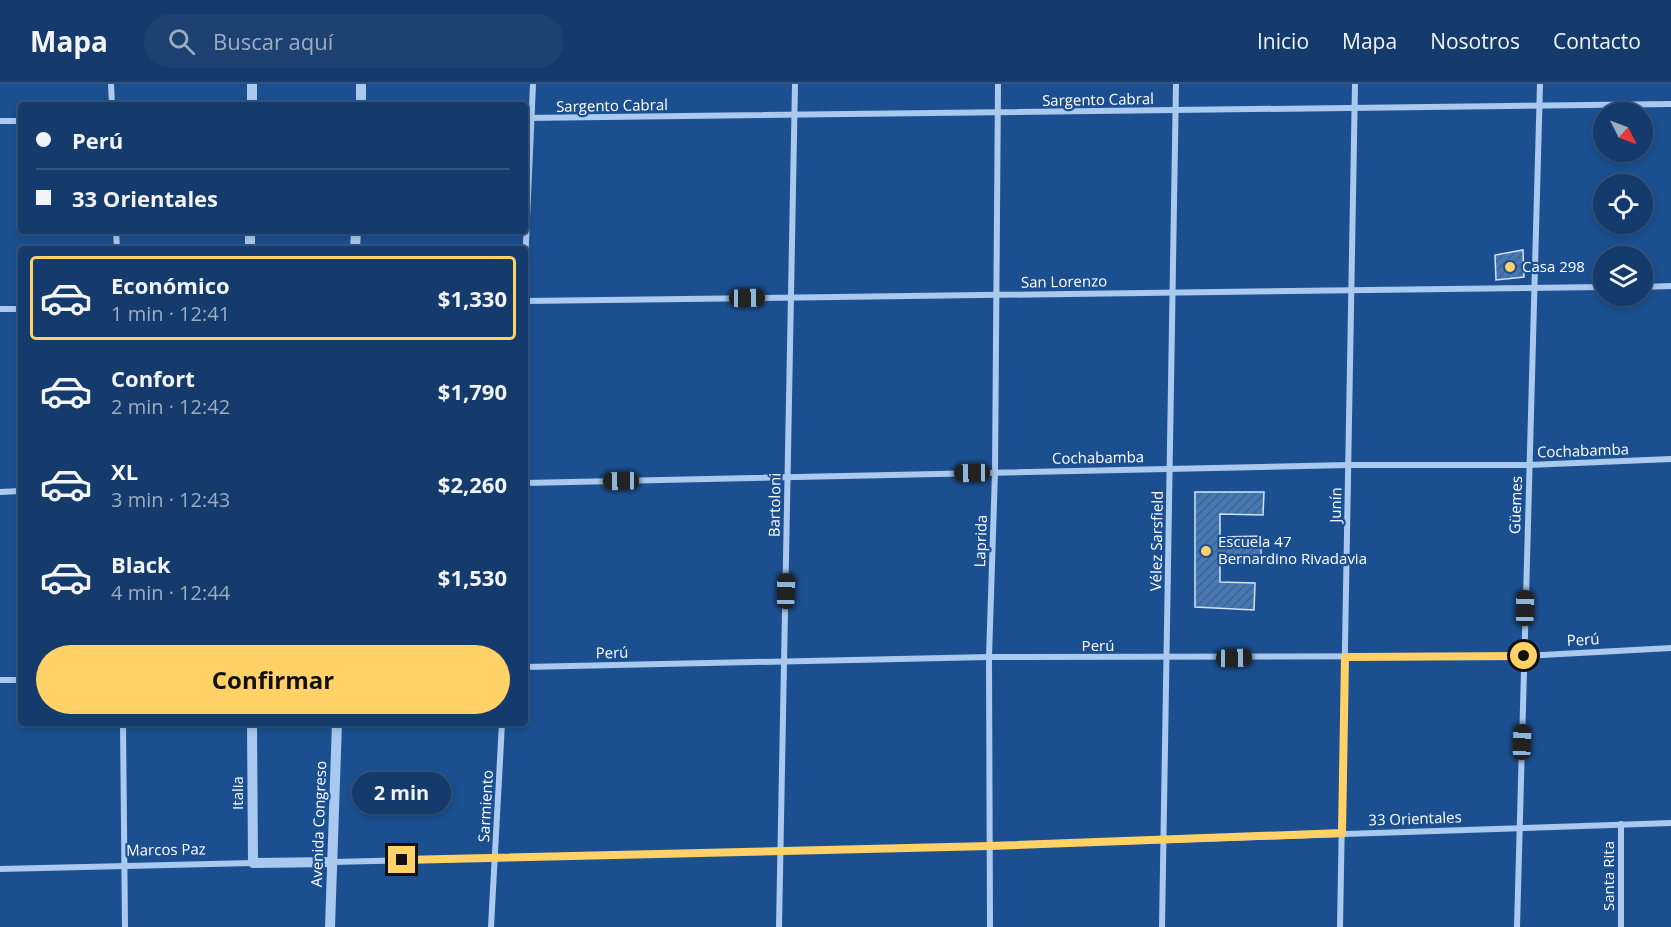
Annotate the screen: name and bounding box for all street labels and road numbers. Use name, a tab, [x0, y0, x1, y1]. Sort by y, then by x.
street label: Sargento Cabral	[1042, 88, 1154, 110]
street label: Sargento Cabral	[556, 94, 668, 116]
street label: San Lorenzo	[1021, 270, 1107, 292]
street label: Cochabamba	[1537, 438, 1629, 462]
street label: Cochabamba	[1052, 446, 1144, 468]
street label: Bartoloni	[763, 473, 785, 537]
street label: Güemes	[1504, 476, 1526, 534]
street label: Junín	[1325, 487, 1345, 525]
street label: Vélez Sarsfield	[1145, 491, 1167, 591]
street label: Laprida	[969, 514, 991, 568]
street label: Perú	[1566, 628, 1600, 650]
street label: Perú	[1082, 635, 1114, 655]
street label: Perú	[595, 642, 629, 662]
street label: Avenida Congreso	[306, 760, 330, 887]
street label: Sarmiento	[473, 769, 497, 843]
street label: Italia	[227, 776, 247, 810]
street label: 33 Orientales	[1368, 806, 1462, 830]
street label: Marcos Paz	[126, 838, 206, 860]
street label: Santa Rita	[1598, 841, 1618, 911]

